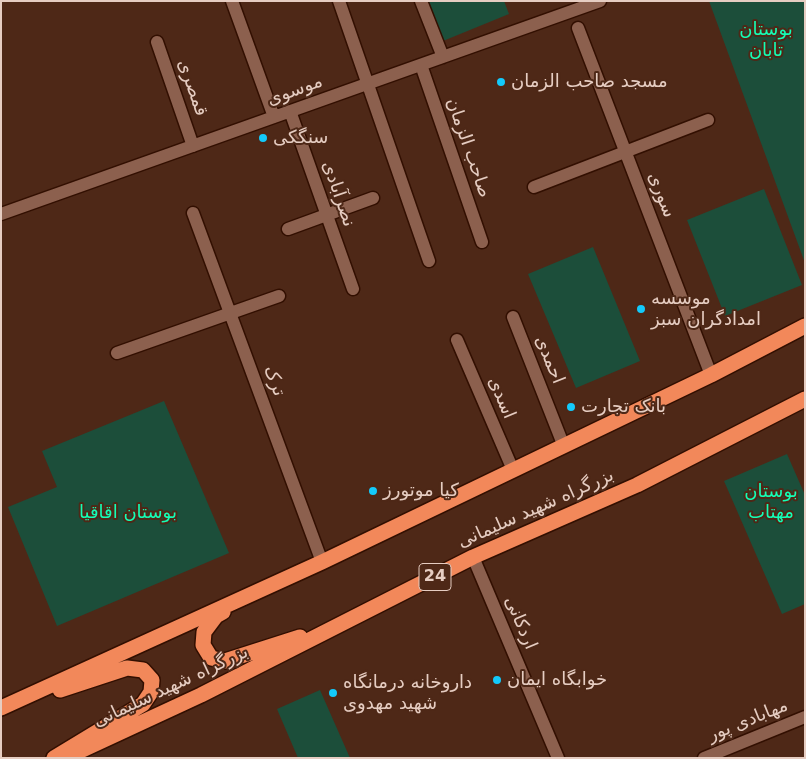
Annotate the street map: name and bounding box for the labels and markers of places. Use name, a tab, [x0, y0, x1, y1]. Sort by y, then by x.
place label: مسجد صاحب الزمان	[511, 71, 668, 93]
marker: مسجد صاحب الزمان	[495, 76, 507, 88]
place label: سنگکی	[273, 127, 328, 149]
marker: سنگکی	[257, 132, 269, 144]
place label: موسسه امدادگران سبز	[651, 288, 761, 330]
marker: موسسه امدادگران سبز	[635, 303, 647, 315]
place label: بانک تجارت	[581, 396, 666, 418]
marker: بانک تجارت	[565, 401, 577, 413]
place label: کیا موتورز	[383, 480, 459, 502]
marker: کیا موتورز	[367, 485, 379, 497]
place label: خوابگاه ایمان	[507, 669, 607, 691]
place label: داروخانه درمانگاه شهید مهدوی	[343, 672, 472, 714]
marker: خوابگاه ایمان	[491, 674, 503, 686]
marker: داروخانه درمانگاه شهید مهدوی	[327, 687, 339, 699]

